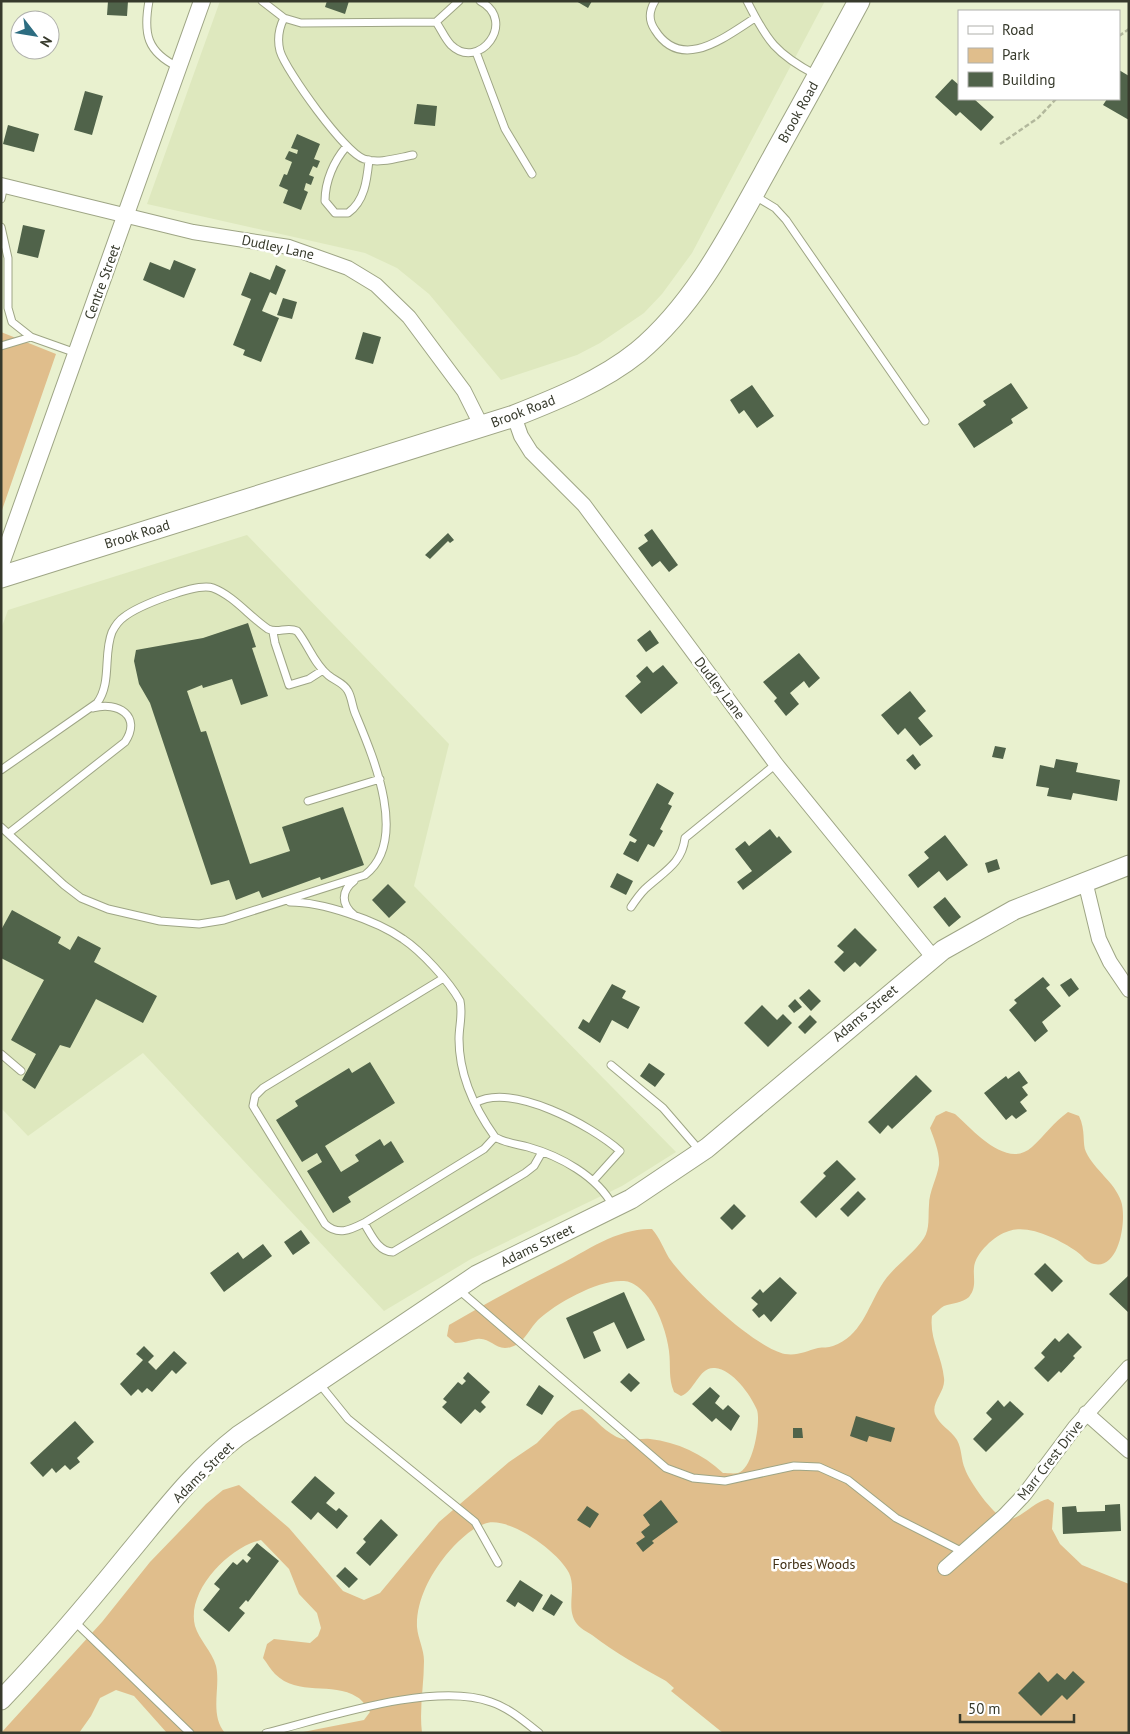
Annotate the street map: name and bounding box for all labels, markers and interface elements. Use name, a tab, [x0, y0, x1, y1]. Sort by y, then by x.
north arrow	[10, 10, 60, 60]
legend	[958, 10, 1120, 100]
text: Road	[1002, 20, 1034, 39]
text: N	[36, 33, 56, 50]
text: Park	[1002, 45, 1030, 64]
text: Building	[1002, 70, 1056, 89]
street label: Brook Road	[774, 78, 822, 146]
street label: Dudley Lane	[240, 231, 316, 263]
street label: Centre Street	[80, 242, 124, 322]
street label: Brook Road	[488, 390, 558, 432]
street label: Brook Road	[102, 516, 172, 552]
street label: Dudley Lane	[691, 653, 749, 723]
street label: Adams Street	[829, 980, 901, 1045]
street label: Adams Street	[497, 1219, 577, 1270]
street label: Marr Crest Drive	[1013, 1416, 1087, 1504]
street label: Adams Street	[169, 1437, 238, 1506]
park label: Forbes Woods	[773, 1555, 856, 1573]
scale bar	[960, 1692, 1074, 1724]
text: 50 m	[968, 1699, 1001, 1718]

